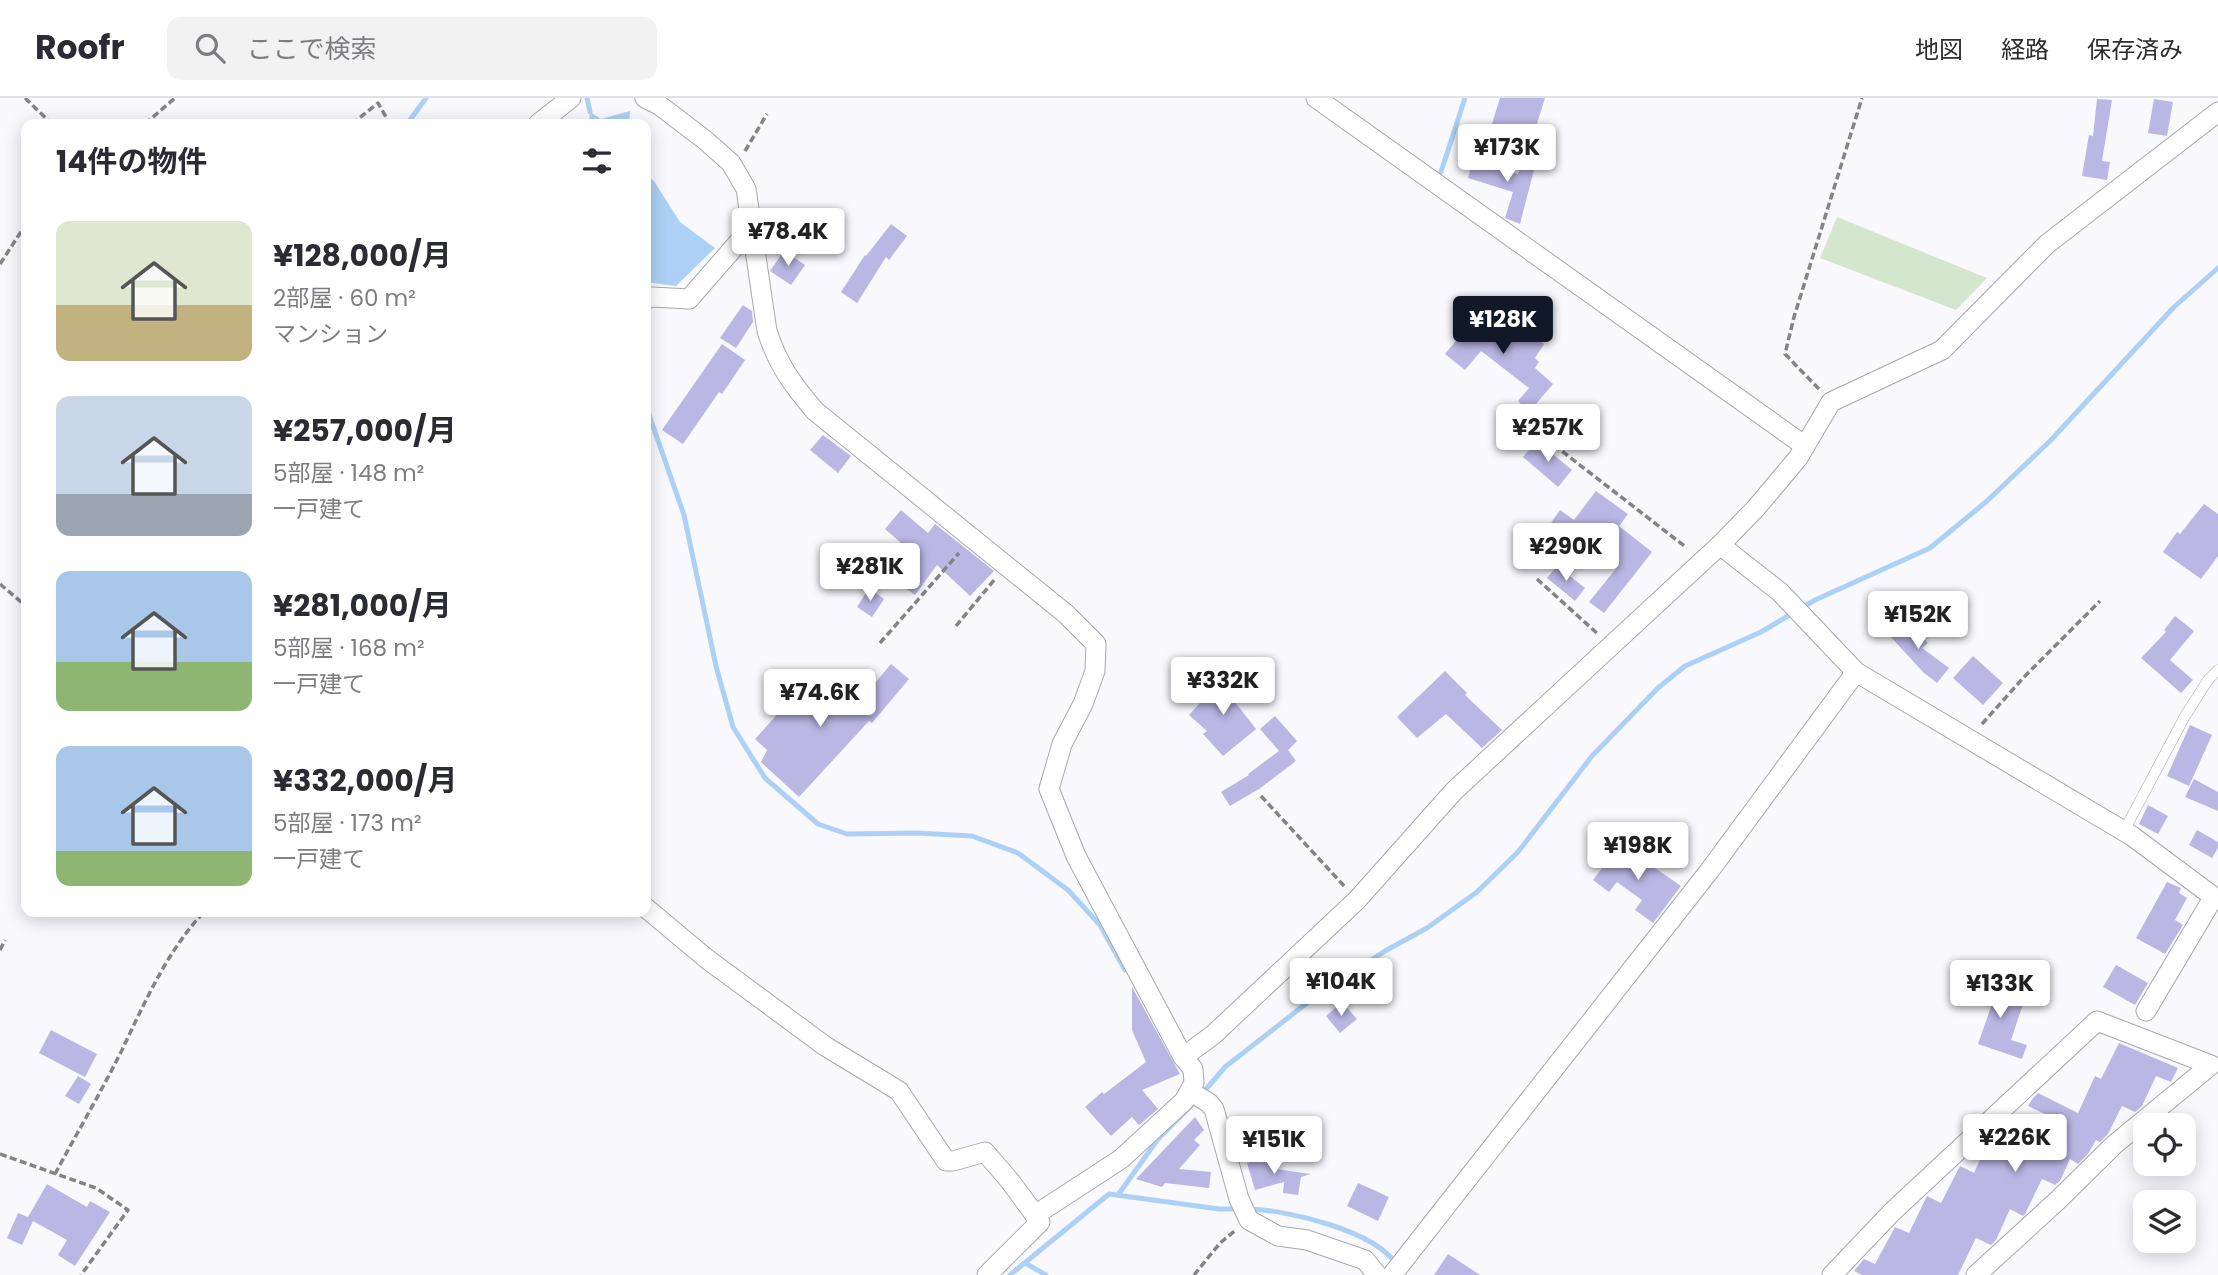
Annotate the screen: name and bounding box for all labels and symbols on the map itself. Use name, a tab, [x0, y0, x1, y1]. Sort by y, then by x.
pin: ¥173K	[1458, 125, 1556, 184]
pin: ¥78.4K	[731, 208, 845, 268]
pin: ¥128K	[1454, 296, 1552, 356]
pin: ¥257K	[1499, 404, 1597, 464]
pin: ¥290K	[1517, 524, 1615, 583]
pin: ¥281K	[821, 544, 919, 603]
pin: ¥152K	[1869, 592, 1967, 651]
pin: ¥332K	[1174, 658, 1272, 717]
pin: ¥74.6K	[763, 670, 877, 729]
pin: ¥198K	[1589, 822, 1687, 882]
pin: ¥104K	[1292, 958, 1390, 1018]
pin: ¥133K	[1951, 960, 2049, 1020]
pin: ¥226K	[1966, 1114, 2064, 1174]
pin: ¥151K	[1225, 1116, 1323, 1176]

